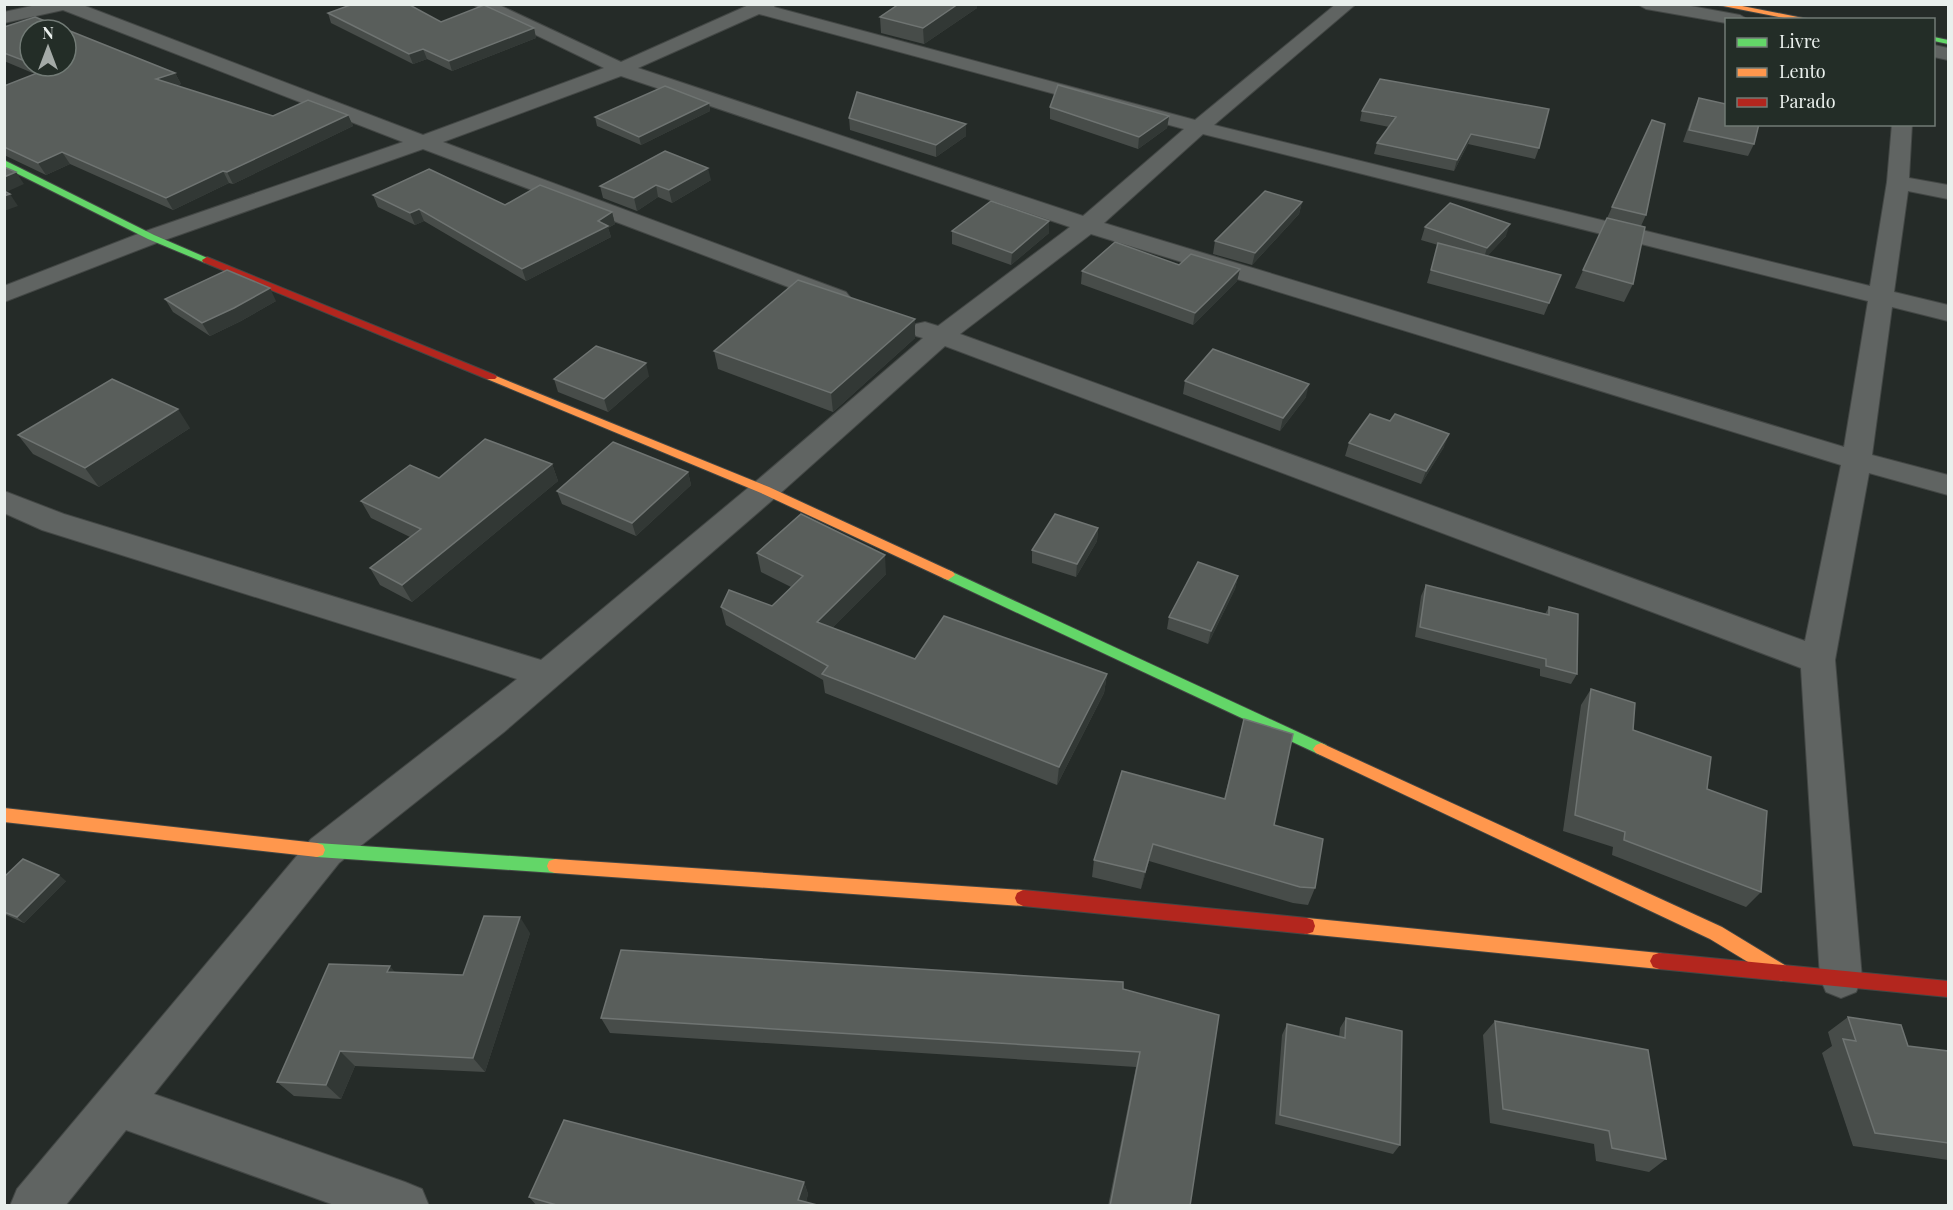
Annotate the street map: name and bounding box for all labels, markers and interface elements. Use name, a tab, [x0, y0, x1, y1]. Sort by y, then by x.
north arrow	[18, 18, 78, 78]
legend	[1725, 18, 1935, 126]
text: N	[42, 22, 54, 43]
text: Livre	[1779, 29, 1820, 53]
text: Lento	[1779, 59, 1826, 83]
text: Parado	[1779, 89, 1836, 113]

